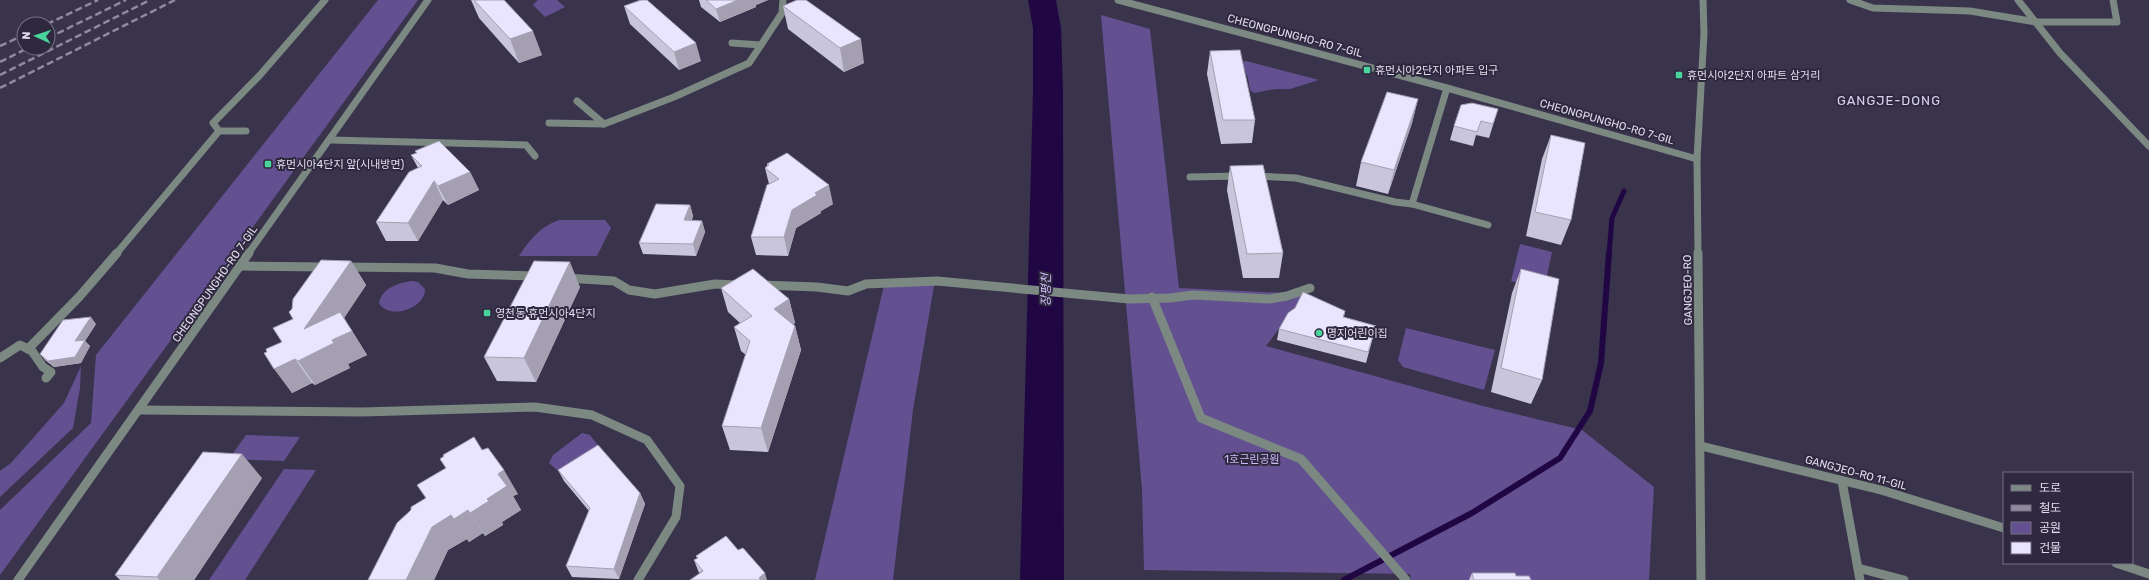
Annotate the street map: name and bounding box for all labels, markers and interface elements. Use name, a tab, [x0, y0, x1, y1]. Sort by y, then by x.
street label: CHEONGPUNGHO-RO 7-GIL	[1226, 12, 1364, 60]
north arrow	[16, 16, 56, 56]
text: N	[20, 31, 33, 40]
place label: 휴먼시아2단지 아파트 입구	[1375, 64, 1498, 77]
marker: 휴먼시아2단지 아파트 입구	[1362, 65, 1372, 75]
place label: 휴먼시아2단지 아파트 삼거리	[1687, 69, 1820, 82]
marker: 휴먼시아2단지 아파트 삼거리	[1674, 70, 1684, 80]
district label: GANGJE-DONG	[1837, 93, 1941, 108]
street label: CHEONGPUNGHO-RO 7-GIL	[1538, 97, 1676, 147]
place label: 휴먼시아4단지 앞(시내방면)	[276, 158, 405, 171]
marker: 휴먼시아4단지 앞(시내방면)	[263, 159, 273, 169]
street label: CHEONGPUNGHO-RO 7-GIL	[170, 223, 260, 345]
street label: GANGJEO-RO	[1681, 255, 1695, 325]
water label: 장평천	[1039, 271, 1053, 307]
place label: 영천동 휴먼시아4단지	[495, 307, 596, 320]
marker: 영천동 휴먼시아4단지	[482, 308, 492, 318]
place label: 명지어린이집	[1327, 327, 1388, 340]
marker: 명지어린이집	[1314, 328, 1324, 338]
park label: 1호근린공원	[1224, 453, 1280, 466]
street label: GANGJEO-RO 11-GIL	[1804, 453, 1908, 493]
legend	[2003, 472, 2133, 564]
text: 도로	[2039, 481, 2061, 495]
text: 철도	[2039, 501, 2061, 515]
text: 공원	[2039, 521, 2061, 535]
text: 건물	[2039, 541, 2061, 555]

